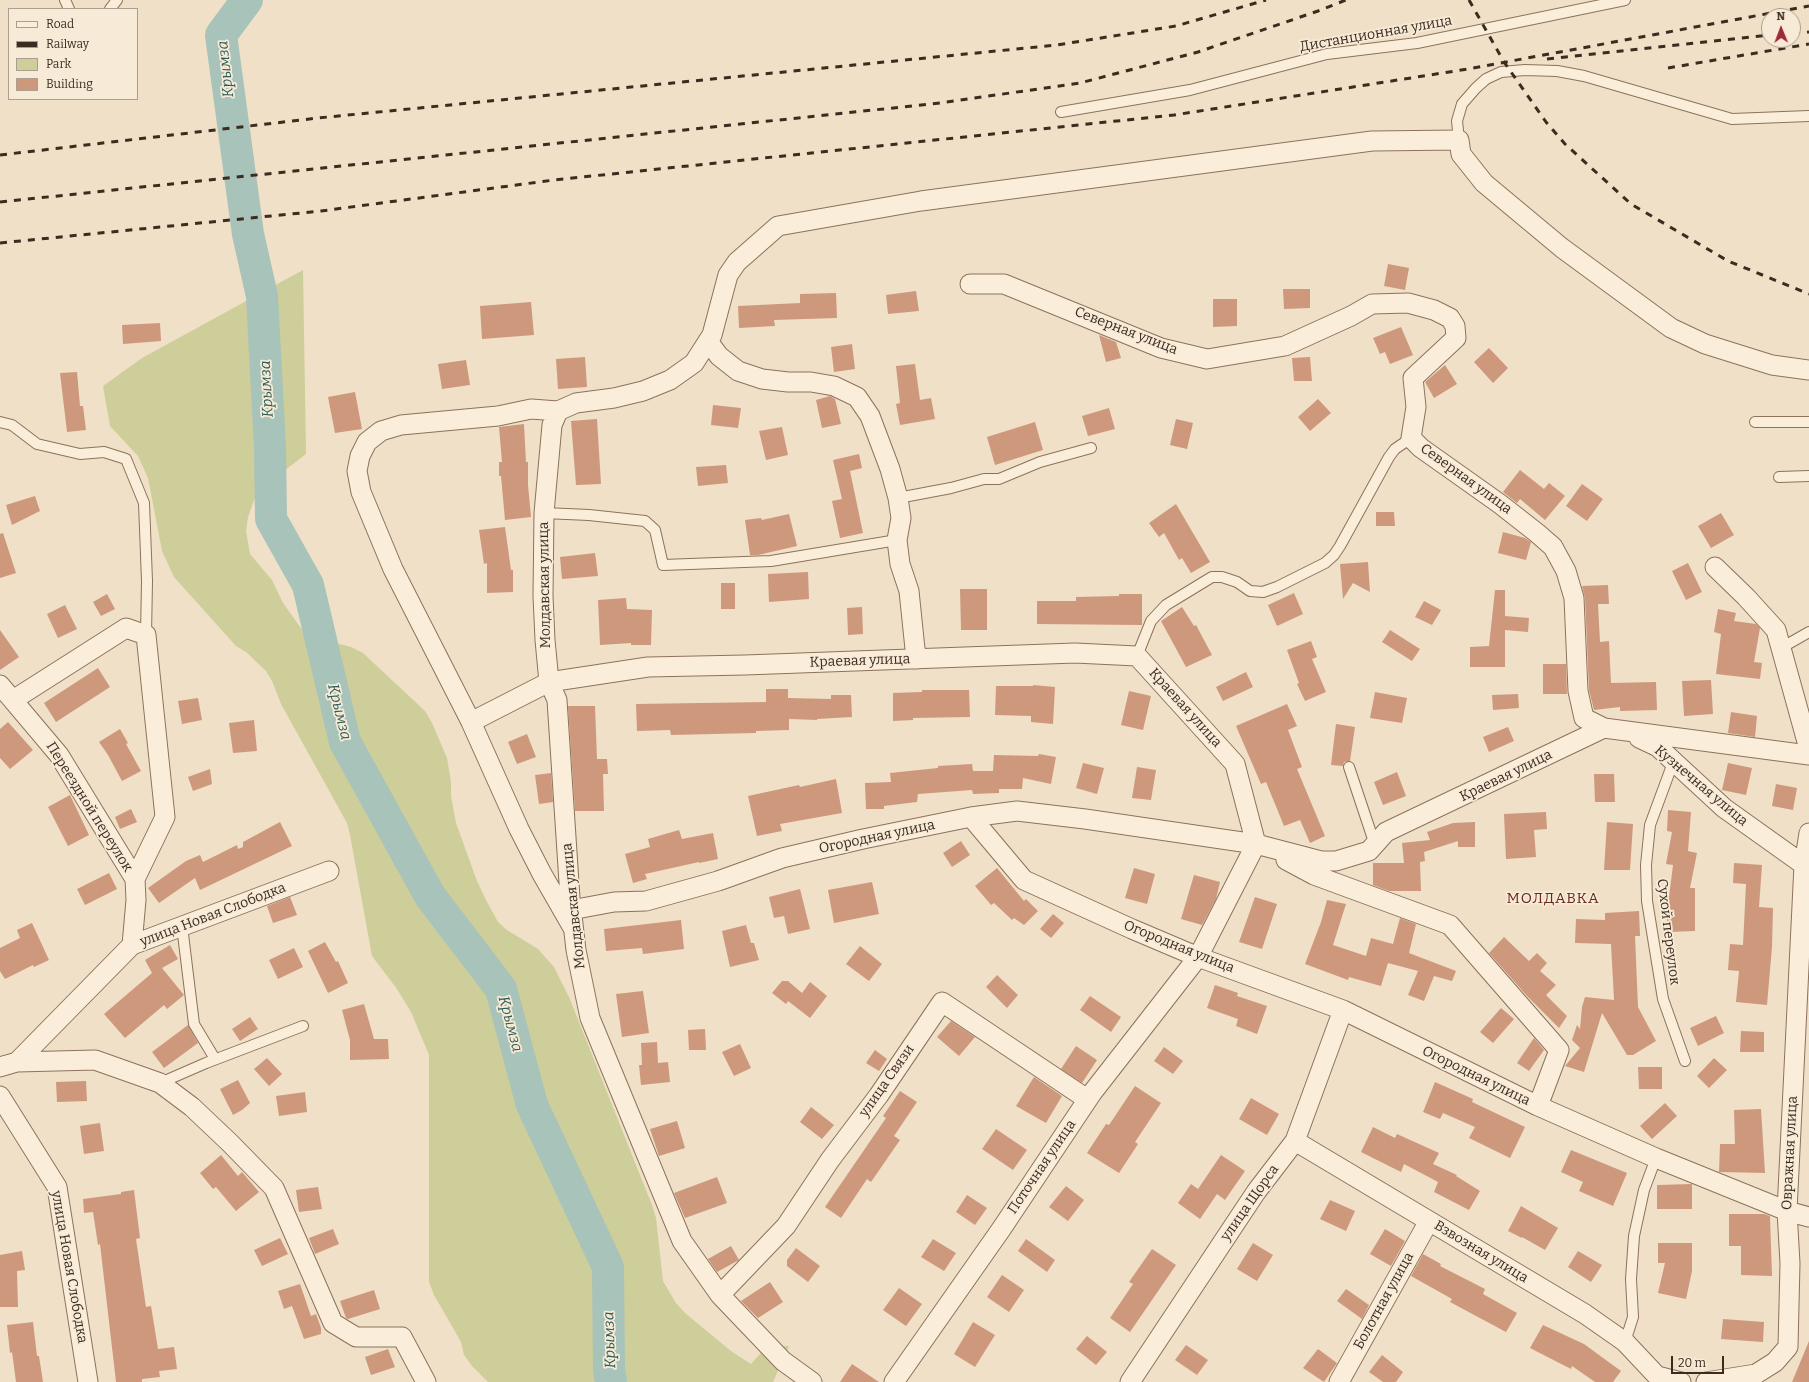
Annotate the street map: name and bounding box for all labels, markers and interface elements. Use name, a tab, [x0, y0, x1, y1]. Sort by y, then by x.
legend	[8, 8, 138, 100]
north arrow	[1761, 8, 1801, 48]
text: N	[1776, 10, 1785, 23]
street label: Дистанционная улица	[1299, 12, 1453, 56]
text: Road	[46, 17, 74, 31]
text: Railway	[46, 37, 89, 51]
water label: Крымза	[214, 40, 238, 98]
text: Park	[46, 57, 71, 71]
text: Building	[46, 77, 93, 91]
street label: Северная улица	[1072, 304, 1180, 358]
water label: Крымза	[257, 360, 277, 418]
street label: Северная улица	[1417, 440, 1515, 518]
street label: Молдавская улица	[535, 521, 555, 649]
street label: Краевая улица	[809, 651, 911, 671]
street label: Краевая улица	[1145, 665, 1225, 751]
water label: Крымза	[323, 682, 355, 742]
street label: Переездной переулок	[42, 739, 136, 875]
street label: Кузнечная улица	[1651, 742, 1751, 830]
street label: Краевая улица	[1457, 746, 1555, 806]
street label: Огородная улица	[818, 817, 936, 857]
street label: Молдавская улица	[559, 842, 589, 970]
street label: Сухой переулок	[1653, 878, 1683, 986]
street label: улица Новая Слободка	[138, 879, 288, 951]
district label: МОЛДАВКА	[1506, 890, 1600, 908]
street label: Огородная улица	[1121, 917, 1237, 977]
water label: Крымза	[494, 994, 526, 1054]
street label: улица Связи	[856, 1042, 918, 1120]
street label: Огородная улица	[1419, 1043, 1533, 1109]
street label: Овражная улица	[1779, 1095, 1801, 1211]
street label: Поточная улица	[1004, 1117, 1080, 1217]
street label: улица Щорса	[1218, 1162, 1282, 1244]
street label: улица Новая Слободка	[47, 1189, 91, 1345]
street label: Взвозная улица	[1431, 1217, 1531, 1287]
street label: Болотная улица	[1350, 1250, 1418, 1352]
water label: Крымза	[600, 1311, 620, 1369]
scale bar	[1673, 1348, 1726, 1374]
text: 20 m	[1678, 1356, 1706, 1370]

